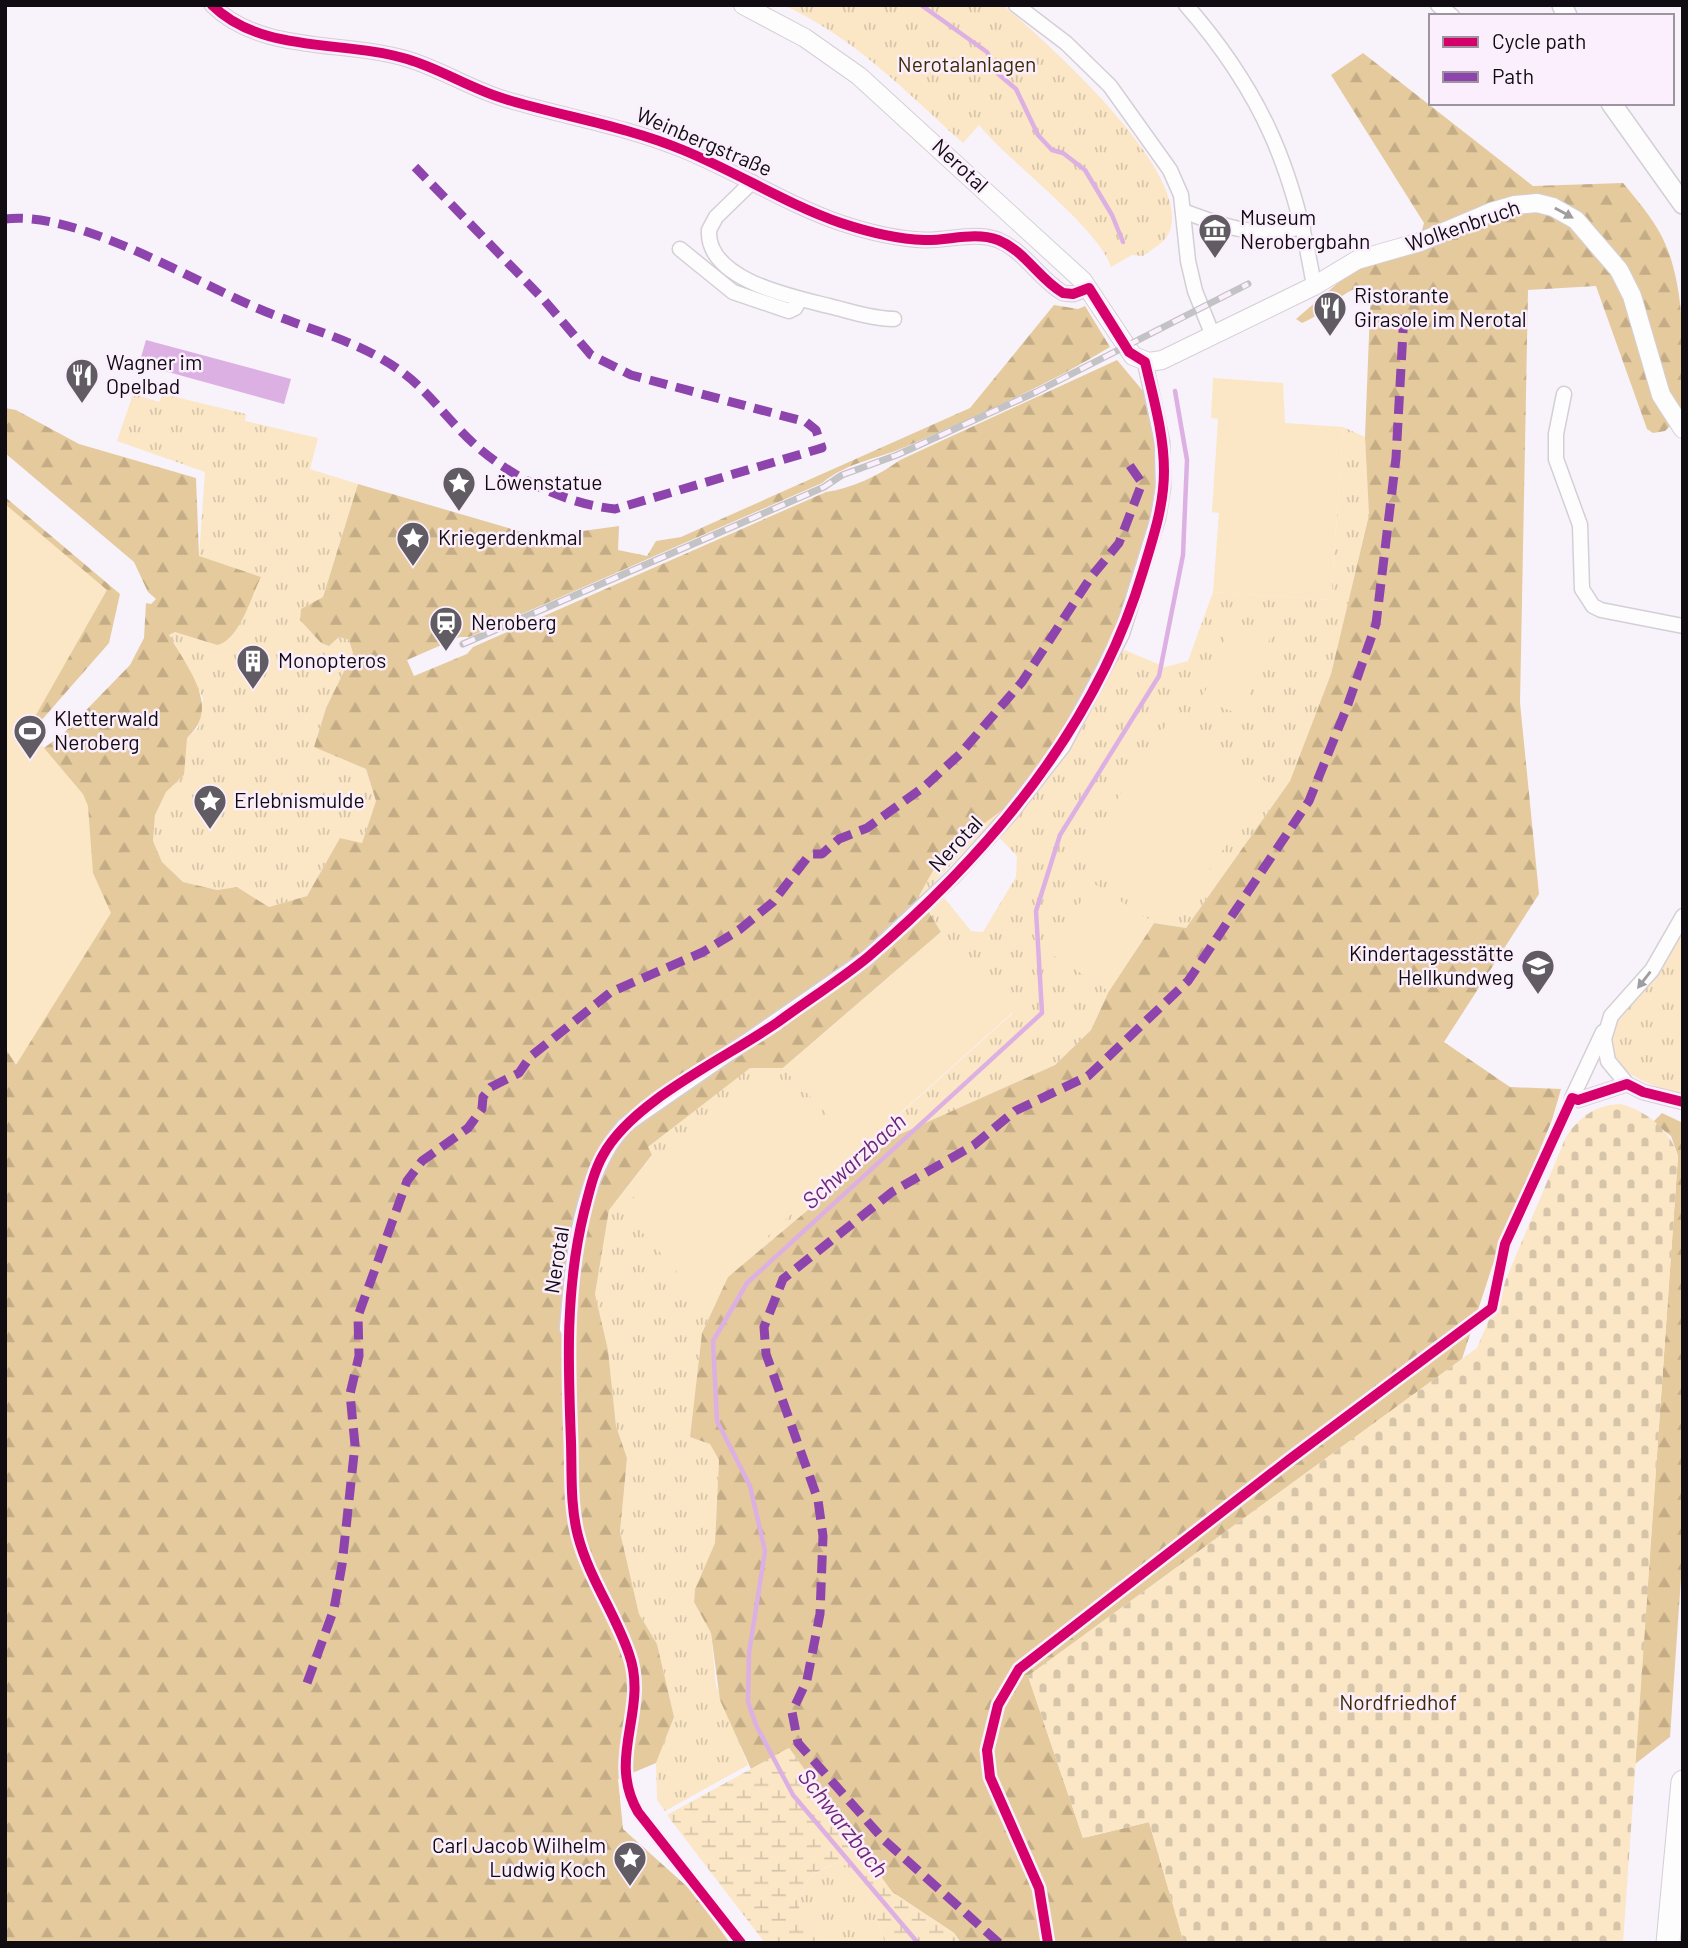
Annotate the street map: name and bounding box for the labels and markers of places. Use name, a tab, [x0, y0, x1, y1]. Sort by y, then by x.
place label: Museum Nerobergbahn	[1240, 204, 1370, 253]
museum icon: Museum Nerobergbahn	[1196, 211, 1234, 260]
place label: Ristorante Girasole im Nerotal	[1354, 282, 1527, 331]
restaurant icon: Ristorante Girasole im Nerotal	[1311, 289, 1349, 338]
place label: Wagner im Opelbad	[106, 349, 202, 398]
restaurant icon: Wagner im Opelbad	[63, 356, 101, 405]
place icon: Löwenstatue	[440, 464, 478, 513]
place label: Löwenstatue	[484, 469, 603, 494]
place icon: Kriegerdenkmal	[394, 519, 432, 568]
place label: Kriegerdenkmal	[438, 524, 582, 549]
station icon: Neroberg	[427, 604, 465, 653]
place label: Neroberg	[471, 609, 557, 634]
building icon: Monopteros	[234, 642, 272, 691]
place label: Monopteros	[278, 647, 386, 672]
place label: Kletterwald Neroberg	[54, 705, 159, 754]
sports icon: Kletterwald Neroberg	[11, 712, 49, 761]
place icon: Erlebnismulde	[191, 782, 229, 831]
place label: Erlebnismulde	[234, 787, 365, 812]
place label: Kindertagesstätte Hellkundweg	[1349, 940, 1514, 989]
school or university icon: Kindertagesstätte Hellkundweg	[1519, 947, 1557, 996]
place label: Carl Jacob Wilhelm Ludwig Koch	[432, 1832, 606, 1881]
place icon: Carl Jacob Wilhelm Ludwig Koch	[611, 1839, 649, 1888]

